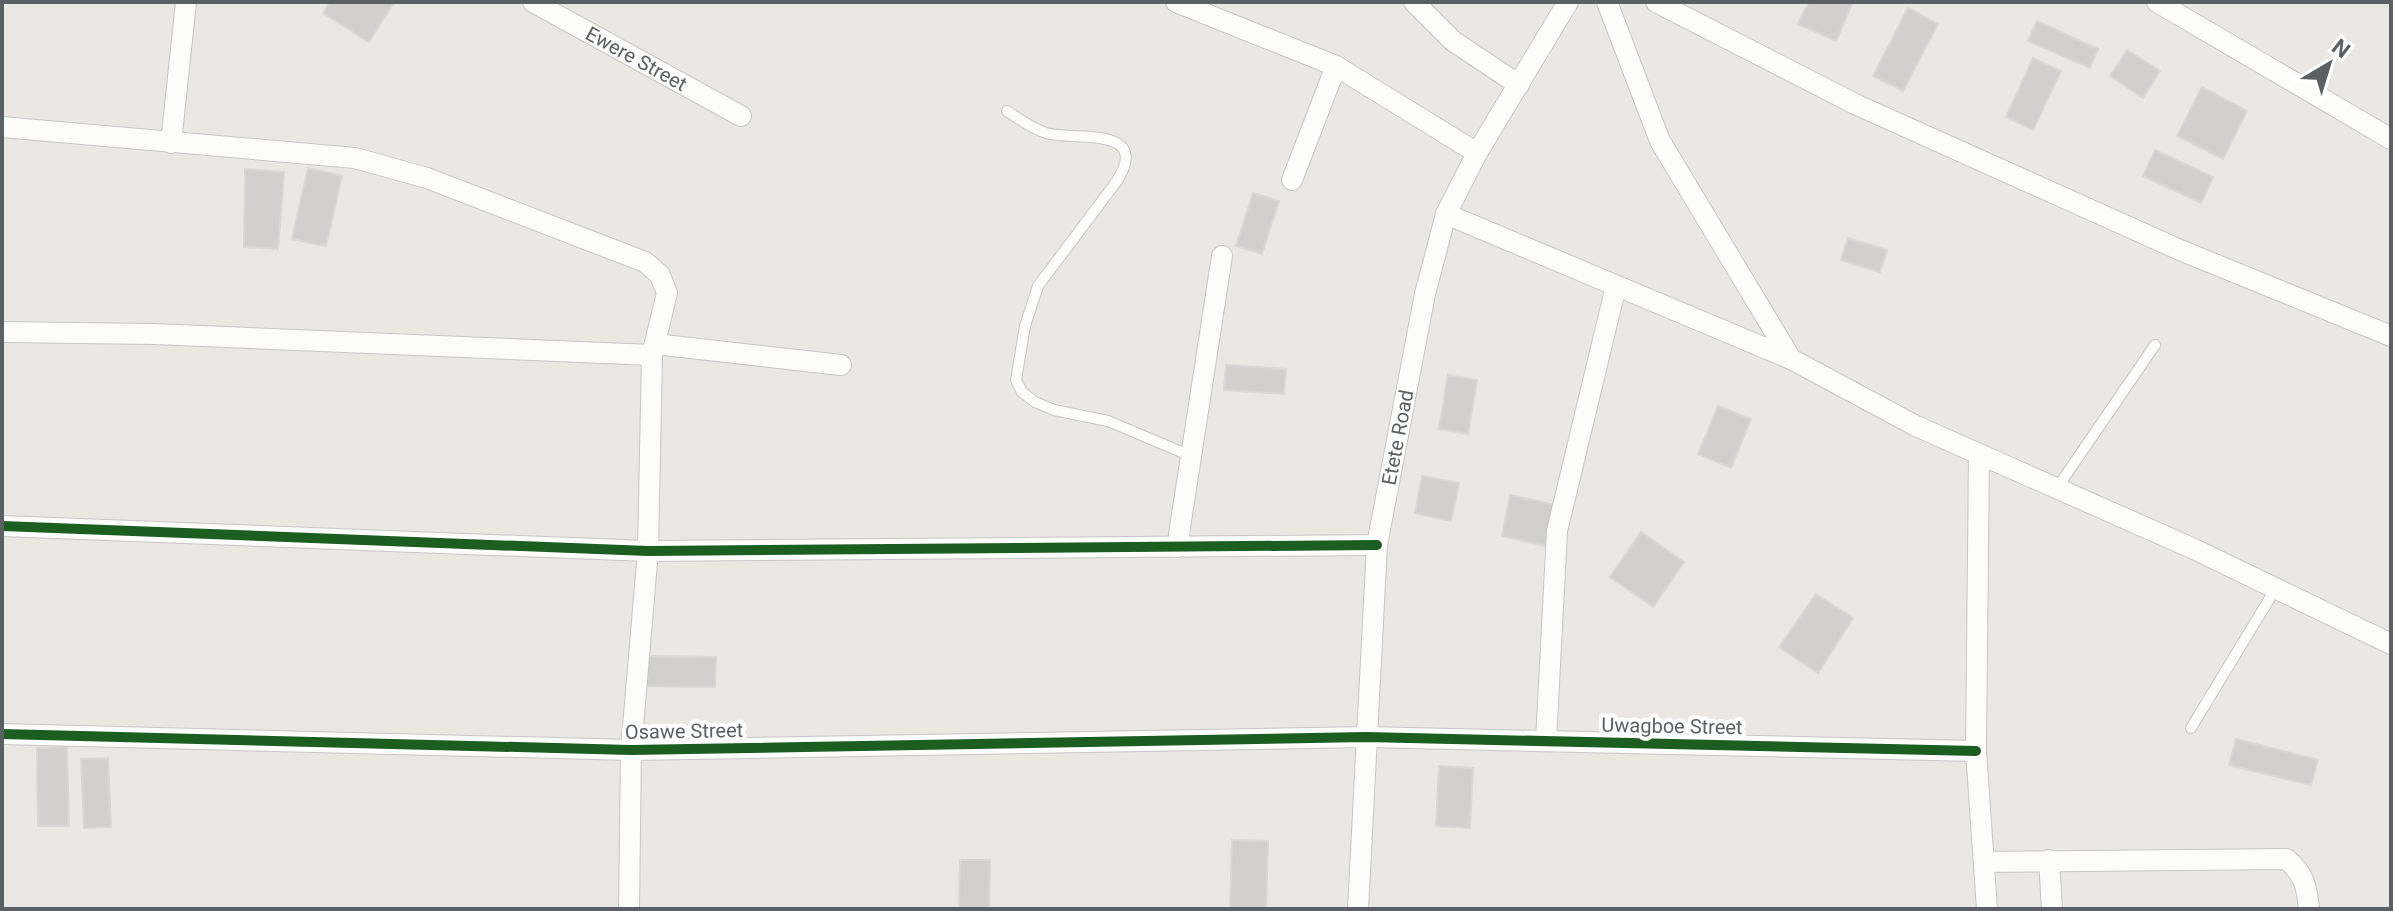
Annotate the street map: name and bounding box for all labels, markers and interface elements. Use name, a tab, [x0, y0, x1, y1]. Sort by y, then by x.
street label: Ewere Street	[582, 21, 691, 96]
north arrow	[2289, 24, 2369, 104]
text: N	[2327, 34, 2355, 63]
street label: Etete Road	[1377, 388, 1418, 487]
street label: Uwagboe Street	[1601, 713, 1743, 739]
street label: Osawe Street	[625, 718, 743, 744]

